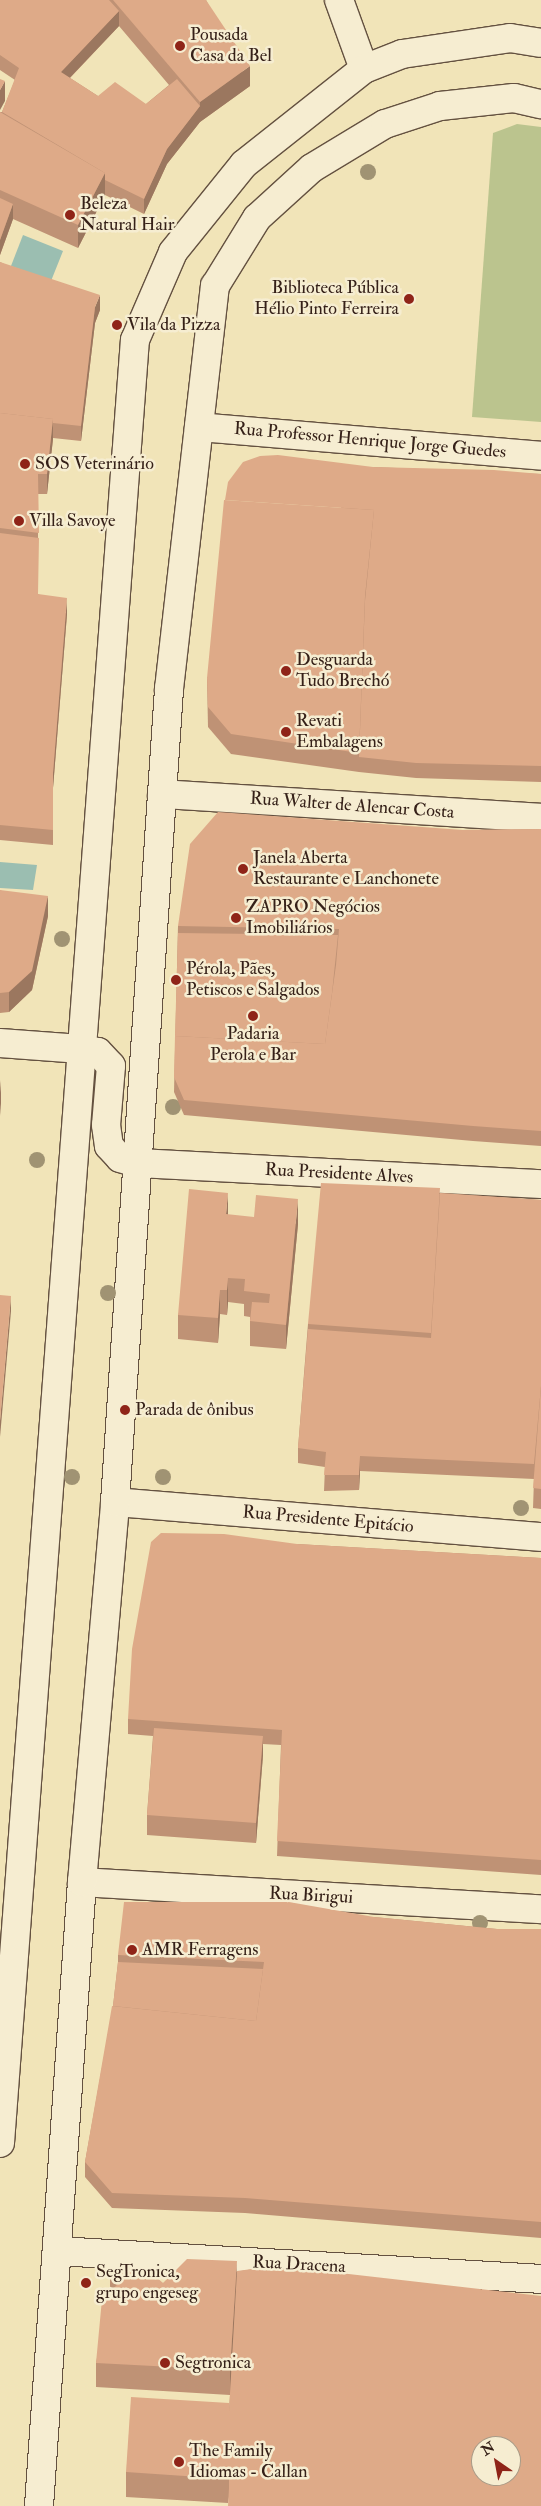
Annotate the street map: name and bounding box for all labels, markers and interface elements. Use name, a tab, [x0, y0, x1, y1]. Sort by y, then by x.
place label: Pousada Casa da Bel	[190, 25, 272, 68]
marker: Pousada Casa da Bel	[174, 40, 186, 52]
place label: Beleza Natural Hair	[80, 194, 174, 236]
marker: Beleza Natural Hair	[64, 209, 76, 221]
place label: Biblioteca Pública Hélio Pinto Ferreira	[254, 278, 399, 320]
marker: Biblioteca Pública Hélio Pinto Ferreira	[403, 293, 415, 305]
place label: Vila da Pizza	[127, 314, 220, 336]
marker: Vila da Pizza	[111, 319, 123, 331]
street label: Rua Professor Henrique Jorge Guedes	[233, 418, 507, 464]
place label: SOS Veterinário	[35, 453, 154, 475]
marker: SOS Veterinário	[19, 458, 31, 470]
place label: Villa Savoye	[29, 510, 116, 532]
marker: Villa Savoye	[13, 515, 25, 527]
place label: Desguarda Tudo Brechó	[296, 650, 389, 692]
marker: Desguarda Tudo Brechó	[280, 665, 292, 677]
place label: Revati Embalagens	[296, 711, 383, 754]
marker: Revati Embalagens	[280, 726, 292, 738]
street label: Rua Walter de Alencar Costa	[249, 788, 455, 824]
place label: Janela Aberta Restaurante e Lanchonete	[253, 848, 439, 891]
marker: Janela Aberta Restaurante e Lanchonete	[237, 863, 249, 875]
place label: ZAPRO Negócios Imobiliários	[246, 897, 380, 940]
marker: ZAPRO Negócios Imobiliários	[230, 912, 242, 924]
place label: Pérola, Pães, Petiscos e Salgados	[186, 959, 319, 1002]
marker: Pérola, Pães, Petiscos e Salgados	[170, 974, 182, 986]
marker: Padaria Perola e Bar	[247, 1010, 259, 1022]
place label: Padaria Perola e Bar	[210, 1024, 296, 1066]
street label: Rua Presidente Alves	[264, 1159, 414, 1189]
place label: Parada de ônibus	[135, 1399, 254, 1421]
marker: Parada de ônibus	[119, 1404, 131, 1416]
street label: Rua Presidente Epitácio	[241, 1502, 415, 1538]
street label: Rua Birigui	[268, 1883, 354, 1909]
place label: AMR Ferragens	[142, 1939, 259, 1961]
marker: AMR Ferragens	[126, 1944, 138, 1956]
street label: Rua Dracena	[252, 2252, 346, 2278]
place label: SegTronica, grupo engeseg	[96, 2262, 198, 2304]
marker: SegTronica, grupo engeseg	[80, 2277, 92, 2289]
place label: Segtronica	[175, 2352, 251, 2374]
marker: Segtronica	[159, 2357, 171, 2369]
north arrow	[471, 2436, 521, 2486]
text: N	[478, 2438, 498, 2459]
place label: The Family Idiomas - Callan	[189, 2441, 307, 2484]
marker: The Family Idiomas - Callan	[173, 2456, 185, 2468]

